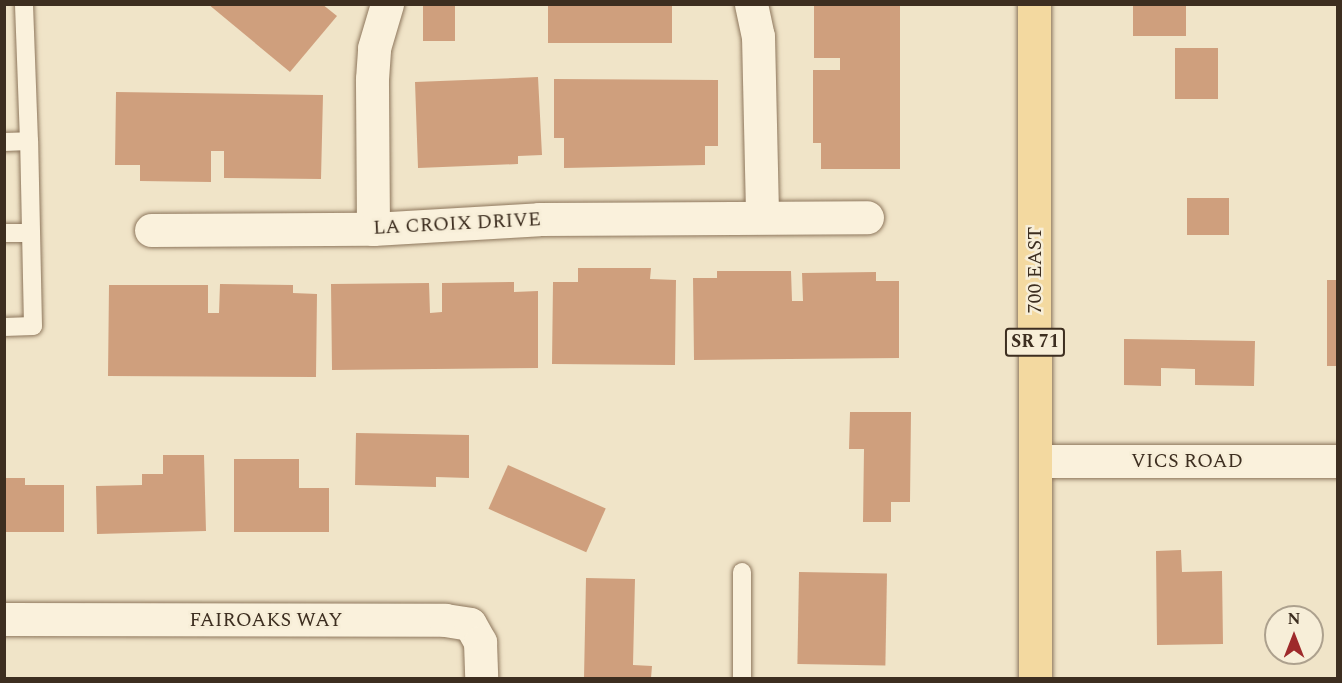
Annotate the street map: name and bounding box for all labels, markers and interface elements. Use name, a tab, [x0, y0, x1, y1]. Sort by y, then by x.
street label: LA CROIX DRIVE	[372, 208, 542, 240]
street label: 700 EAST	[1023, 226, 1047, 314]
road number: SR 71	[1004, 327, 1066, 357]
street label: VICS ROAD	[1131, 449, 1243, 473]
north arrow	[1264, 605, 1324, 665]
text: N	[1287, 607, 1301, 631]
street label: FAIROAKS WAY	[189, 608, 343, 632]

